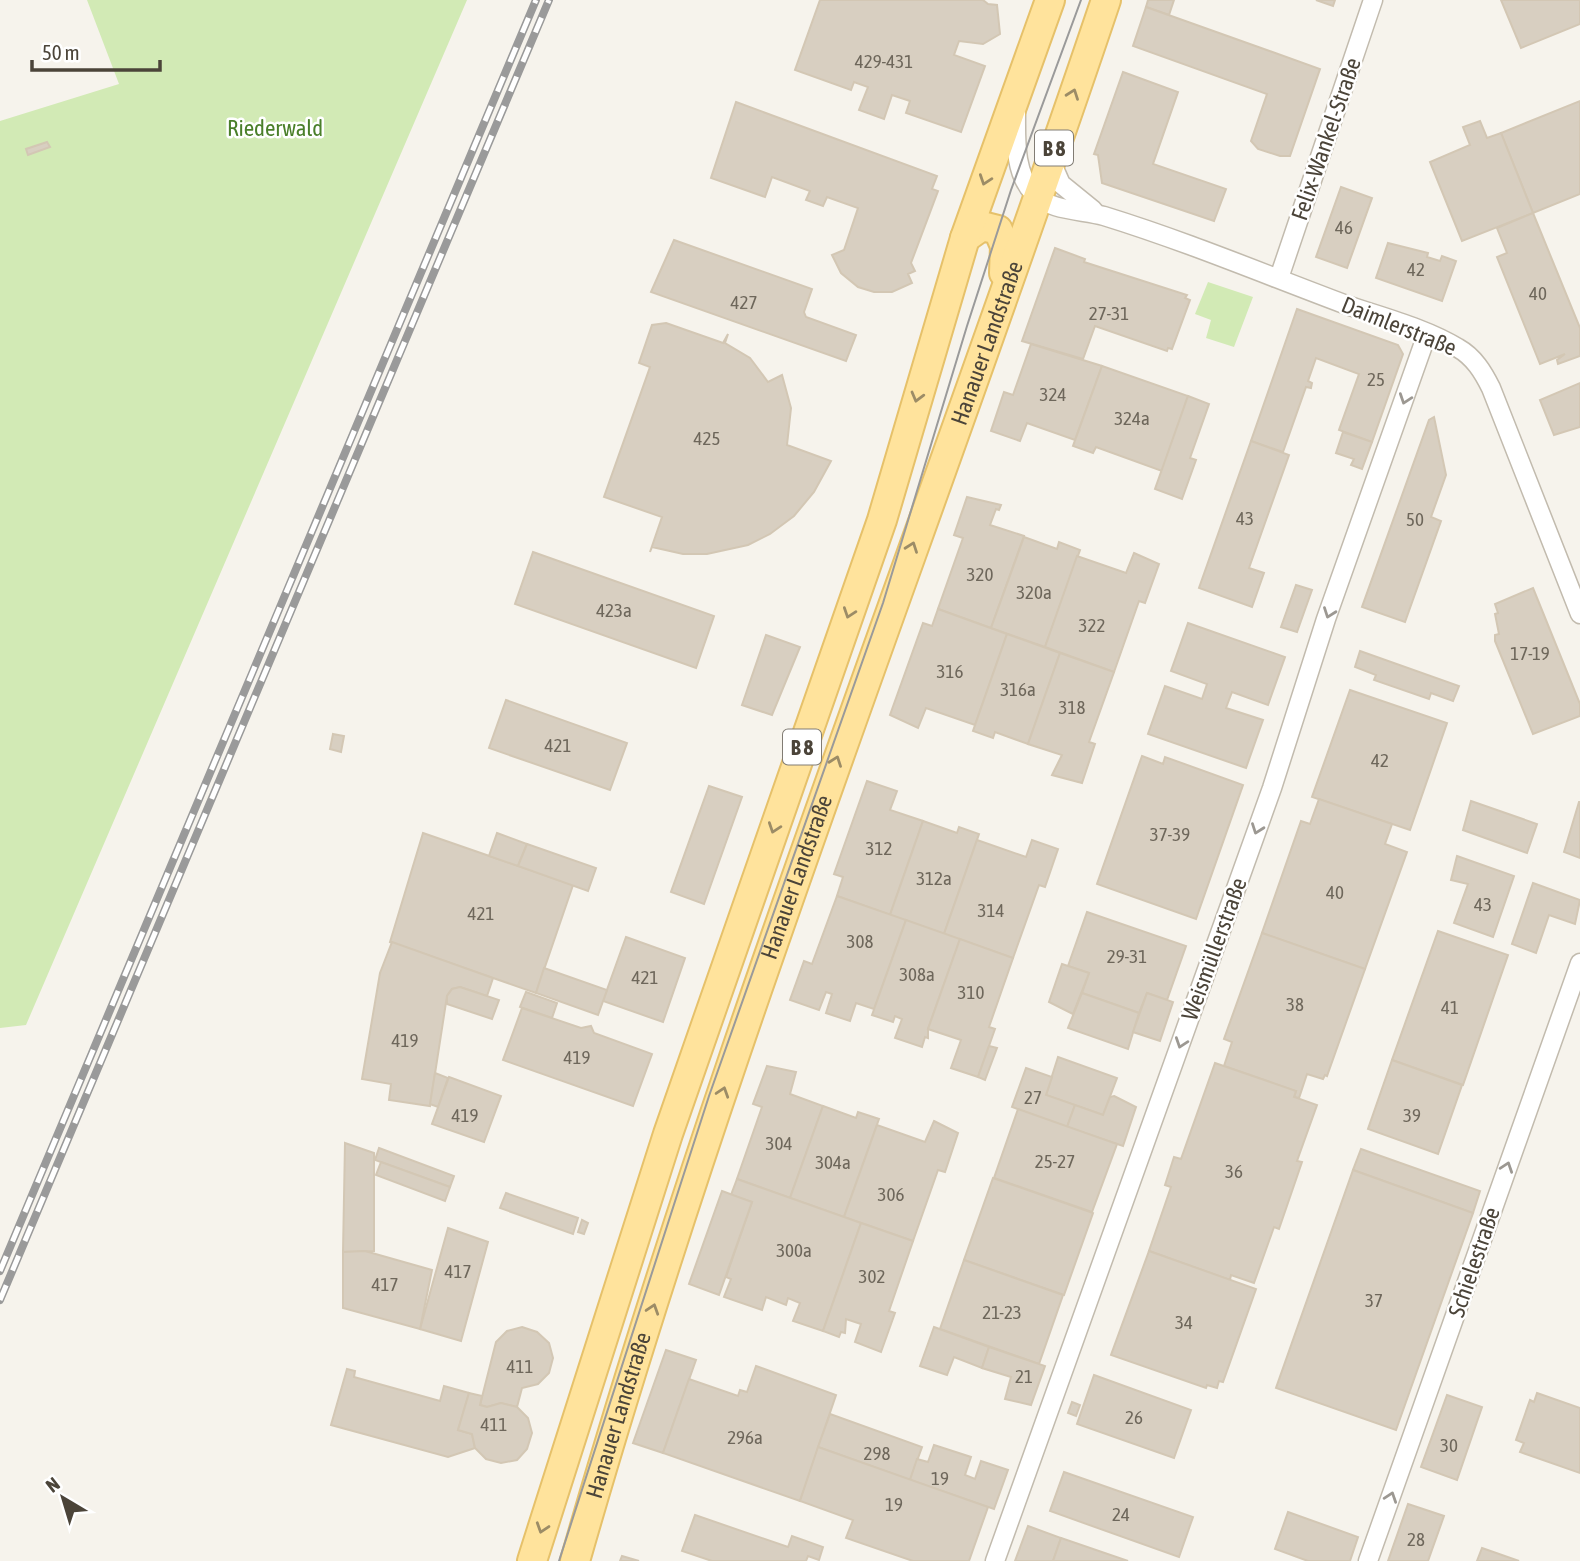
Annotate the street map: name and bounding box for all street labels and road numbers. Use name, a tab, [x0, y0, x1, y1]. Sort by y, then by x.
street label: Felix-Wankel-Straße	[1286, 54, 1366, 224]
road number: B 8	[1035, 130, 1073, 166]
street label: Hanauer Landstraße	[946, 258, 1028, 428]
street label: Daimlerstraße	[1338, 291, 1460, 361]
road number: B 8	[783, 730, 821, 764]
street label: Hanauer Landstraße	[756, 792, 837, 963]
street label: Weismüllerstraße	[1176, 874, 1252, 1024]
street label: Schielestraße	[1443, 1204, 1505, 1320]
street label: Hanauer Landstraße	[581, 1329, 656, 1501]

